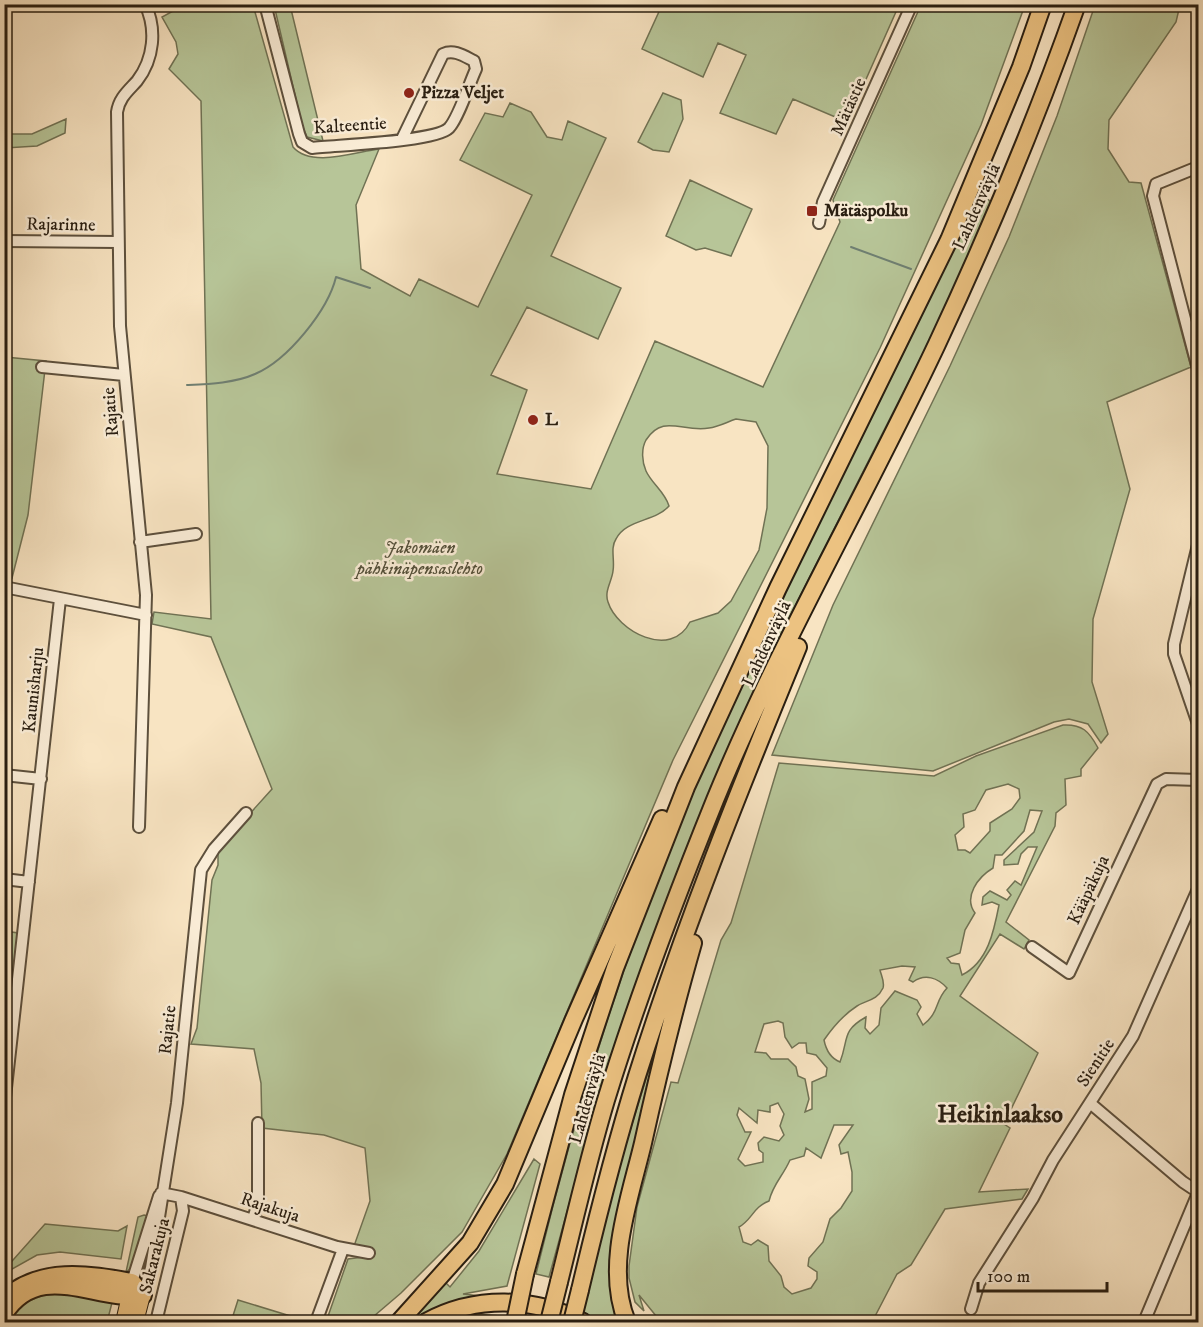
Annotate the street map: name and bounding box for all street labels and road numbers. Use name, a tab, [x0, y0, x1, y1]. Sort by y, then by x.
street label: Mätästie	[826, 74, 872, 140]
street label: Kalteentie	[313, 112, 387, 140]
street label: Lahdenväylä	[948, 160, 1006, 254]
street label: Rajarinne	[26, 213, 96, 237]
street label: Rajatie	[98, 386, 124, 438]
street label: Lahdenväylä	[737, 597, 797, 691]
street label: Kaunisharju	[19, 646, 49, 734]
street label: Kääpäkuja	[1063, 851, 1115, 928]
street label: Rajatie	[154, 1004, 182, 1056]
street label: Sienitie	[1072, 1035, 1120, 1091]
street label: Lahdenväylä	[565, 1051, 611, 1146]
street label: Rajakuja	[238, 1188, 303, 1228]
street label: Sakarakuja	[135, 1215, 175, 1296]

